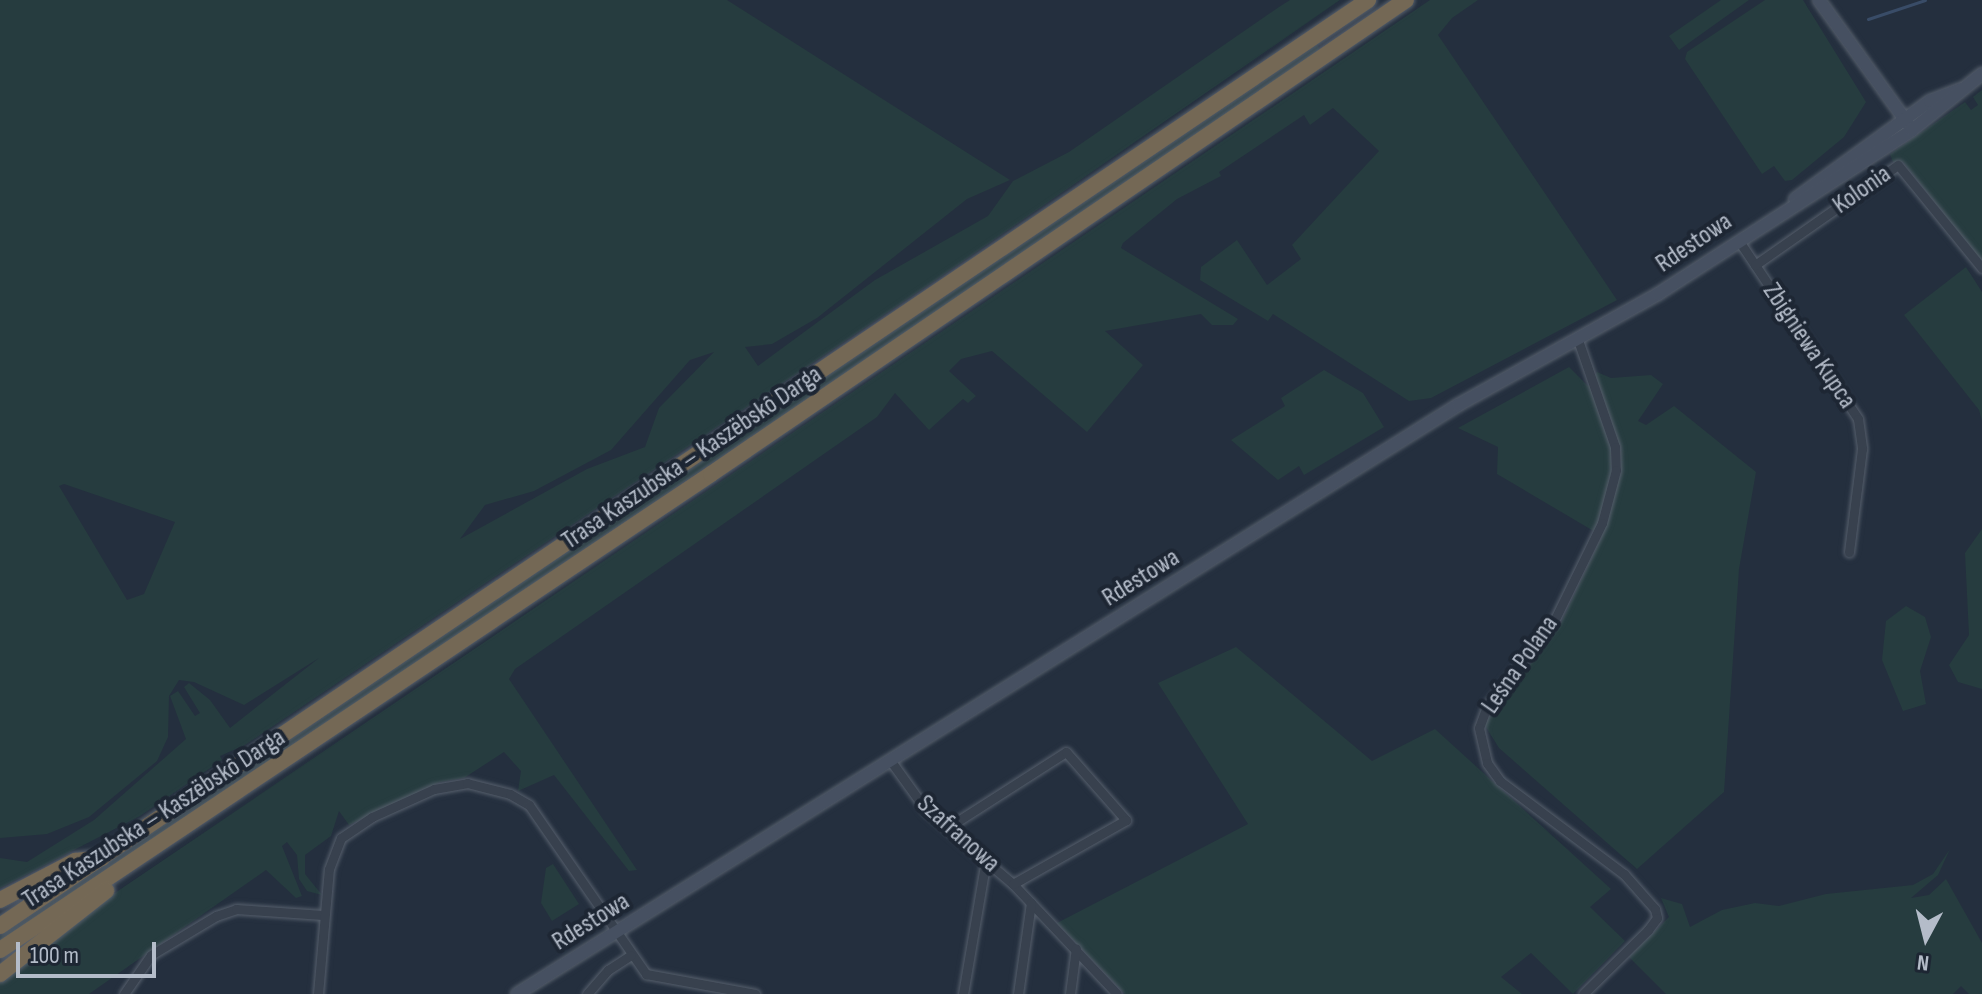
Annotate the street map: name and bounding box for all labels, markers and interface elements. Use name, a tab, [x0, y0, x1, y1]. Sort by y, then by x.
street label: Kolonia	[1827, 159, 1897, 221]
street label: Rdestowa	[1650, 206, 1738, 280]
street label: Zbigniewa Kupca	[1756, 277, 1862, 415]
street label: Trasa Kaszubska – Kaszëbskô Darga	[556, 359, 828, 557]
street label: Rdestowa	[1097, 542, 1185, 614]
street label: Leśna Polana	[1475, 610, 1565, 720]
street label: Trasa Kaszubska – Kaszëbskô Darga	[17, 722, 291, 916]
street label: Szafranowa	[910, 789, 1006, 879]
street label: Rdestowa	[547, 886, 635, 958]
north arrow	[1886, 898, 1966, 978]
scale bar	[20, 926, 160, 976]
text: 100 m	[30, 941, 79, 970]
text: N	[1916, 948, 1930, 976]

